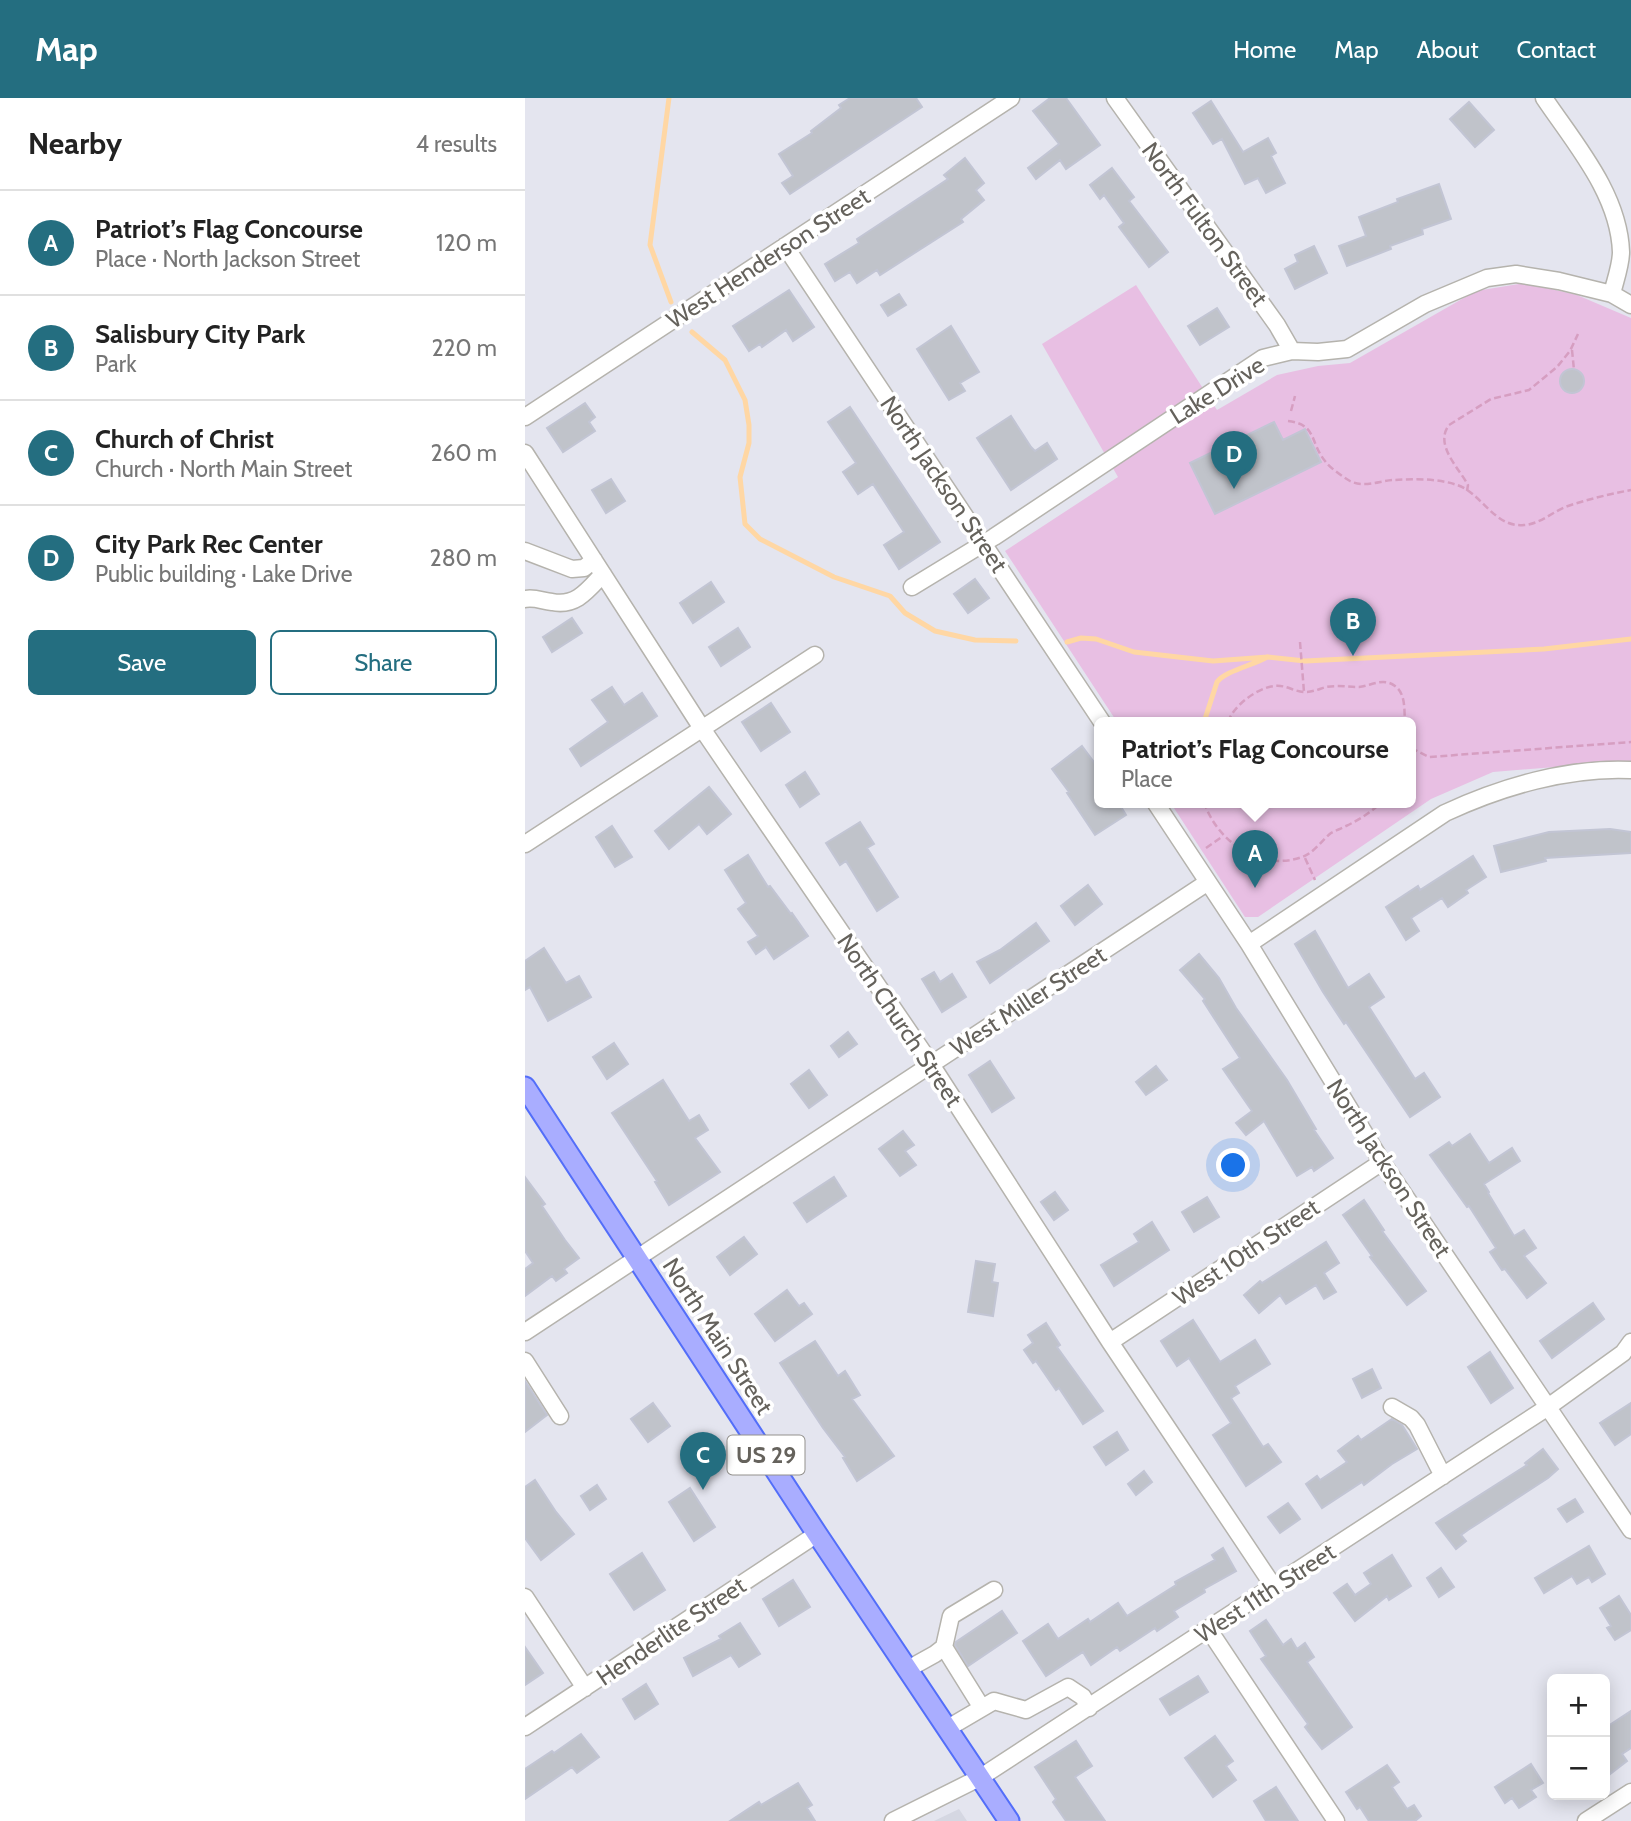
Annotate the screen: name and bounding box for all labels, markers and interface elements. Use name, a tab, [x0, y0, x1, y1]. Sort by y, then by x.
text: Map	[35, 29, 98, 69]
text: Home	[1233, 35, 1296, 64]
text: Map	[1334, 35, 1379, 64]
text: About	[1417, 35, 1479, 64]
text: Contact	[1517, 35, 1596, 64]
text: Nearby	[28, 125, 122, 162]
text: 4 results	[416, 130, 497, 158]
street label: North Fulton Street	[1136, 136, 1274, 312]
street label: West Henderson Street	[661, 181, 875, 335]
text: Patriot’s Flag Concourse	[95, 213, 363, 245]
text: A	[44, 229, 58, 257]
text: 120 m	[436, 229, 497, 257]
text: Place · North Jackson Street	[95, 245, 360, 273]
text: Salisbury City Park	[95, 318, 305, 350]
text: B	[44, 334, 58, 362]
text: 220 m	[431, 334, 497, 362]
text: Park	[95, 350, 136, 378]
street label: Lake Drive	[1165, 350, 1269, 430]
street label: North Jackson Street	[874, 390, 1014, 578]
text: Church of Christ	[95, 423, 274, 455]
pin: D	[1211, 431, 1257, 489]
text: C	[44, 439, 58, 467]
text: 260 m	[430, 439, 497, 467]
text: Church · North Main Street	[95, 455, 352, 483]
text: City Park Rec Center	[95, 528, 322, 560]
text: D	[43, 544, 59, 572]
text: 280 m	[430, 544, 497, 572]
text: Public building · Lake Drive	[95, 560, 352, 588]
pin: B	[1330, 598, 1376, 656]
button: Save	[28, 630, 256, 695]
button: Share	[270, 630, 497, 695]
popup	[1094, 717, 1416, 808]
text: Patriot’s Flag Concourse	[1121, 733, 1389, 765]
text: Place	[1121, 765, 1173, 793]
pin: A	[1232, 830, 1278, 888]
street label: North Church Street	[831, 928, 969, 1112]
street label: West Miller Street	[945, 940, 1111, 1062]
street label: North Jackson Street	[1321, 1073, 1457, 1263]
your location	[1216, 1148, 1250, 1182]
street label: West 10th Street	[1167, 1192, 1325, 1312]
street label: North Main Street	[657, 1252, 779, 1420]
pin: C	[680, 1432, 726, 1490]
road number: US 29	[727, 1436, 805, 1474]
street label: West 11th Street	[1189, 1537, 1341, 1649]
street label: Henderlite Street	[591, 1570, 751, 1692]
map controls	[1547, 1674, 1610, 1800]
button: +	[1547, 1674, 1610, 1737]
button: −	[1547, 1737, 1610, 1800]

